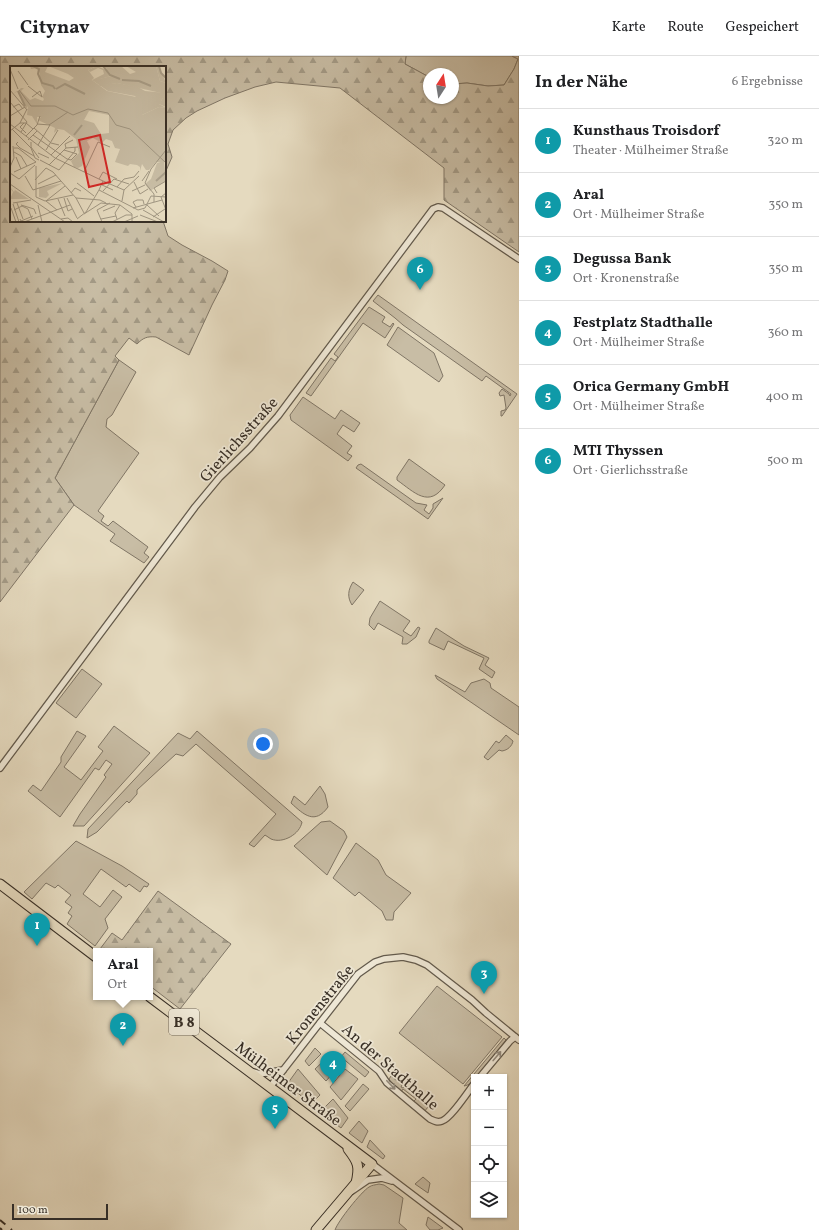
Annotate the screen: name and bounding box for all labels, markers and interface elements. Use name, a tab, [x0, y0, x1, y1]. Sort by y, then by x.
text: Citynav	[20, 15, 90, 41]
text: Karte	[612, 18, 646, 37]
text: Route	[668, 18, 704, 37]
text: Gespeichert	[726, 18, 799, 37]
inset map	[10, 66, 166, 222]
north arrow	[423, 68, 459, 104]
text: In der Nähe	[535, 71, 628, 94]
text: 6 Ergebnisse	[732, 73, 803, 91]
text: Kunsthaus Troisdorf	[573, 121, 719, 142]
text: 1	[545, 132, 551, 150]
text: 320 m	[768, 132, 803, 150]
text: Theater · Mülheimer Straße	[573, 142, 729, 160]
text: Aral	[573, 185, 604, 206]
text: 2	[545, 196, 551, 214]
text: 350 m	[768, 196, 803, 214]
text: Ort · Mülheimer Straße	[573, 206, 704, 224]
text: Degussa Bank	[573, 249, 671, 270]
pin: 6	[407, 257, 433, 290]
text: 3	[545, 260, 551, 278]
text: 350 m	[768, 260, 803, 278]
text: Ort · Kronenstraße	[573, 270, 679, 288]
text: Festplatz Stadthalle	[573, 313, 713, 334]
text: 4	[544, 324, 552, 342]
text: 360 m	[768, 324, 803, 342]
text: Ort · Mülheimer Straße	[573, 334, 704, 352]
text: Orica Germany GmbH	[573, 377, 729, 398]
text: 5	[545, 388, 551, 406]
text: 400 m	[766, 388, 803, 406]
street label: Gierlichsstraße	[195, 393, 284, 488]
text: Ort · Mülheimer Straße	[573, 398, 704, 416]
text: MTI Thyssen	[573, 441, 663, 462]
text: 6	[544, 452, 552, 470]
text: 500 m	[767, 452, 803, 470]
text: Ort · Gierlichsstraße	[573, 462, 688, 480]
your location	[253, 734, 273, 754]
pin: 1	[24, 913, 50, 946]
popup	[93, 948, 153, 1000]
text: Aral	[107, 955, 139, 976]
street label: Kronenstraße	[281, 961, 360, 1050]
pin: 3	[471, 961, 497, 994]
text: Ort	[107, 976, 127, 994]
road number: B 8	[169, 1009, 199, 1035]
pin: 2	[110, 1013, 136, 1046]
street label: An der Stadthalle	[336, 1019, 443, 1116]
street label: Mülheimer Straße	[230, 1037, 346, 1132]
pin: 4	[320, 1051, 346, 1084]
one-way arrow	[492, 1051, 501, 1062]
map controls	[471, 1074, 507, 1218]
button: +	[471, 1074, 507, 1110]
one-way arrow	[386, 1080, 395, 1090]
pin: 5	[262, 1096, 288, 1129]
button: −	[471, 1110, 507, 1146]
button: locate	[471, 1146, 507, 1182]
button: layers	[471, 1182, 507, 1218]
scale bar	[12, 1202, 108, 1221]
text: 100 m	[18, 1203, 48, 1218]

